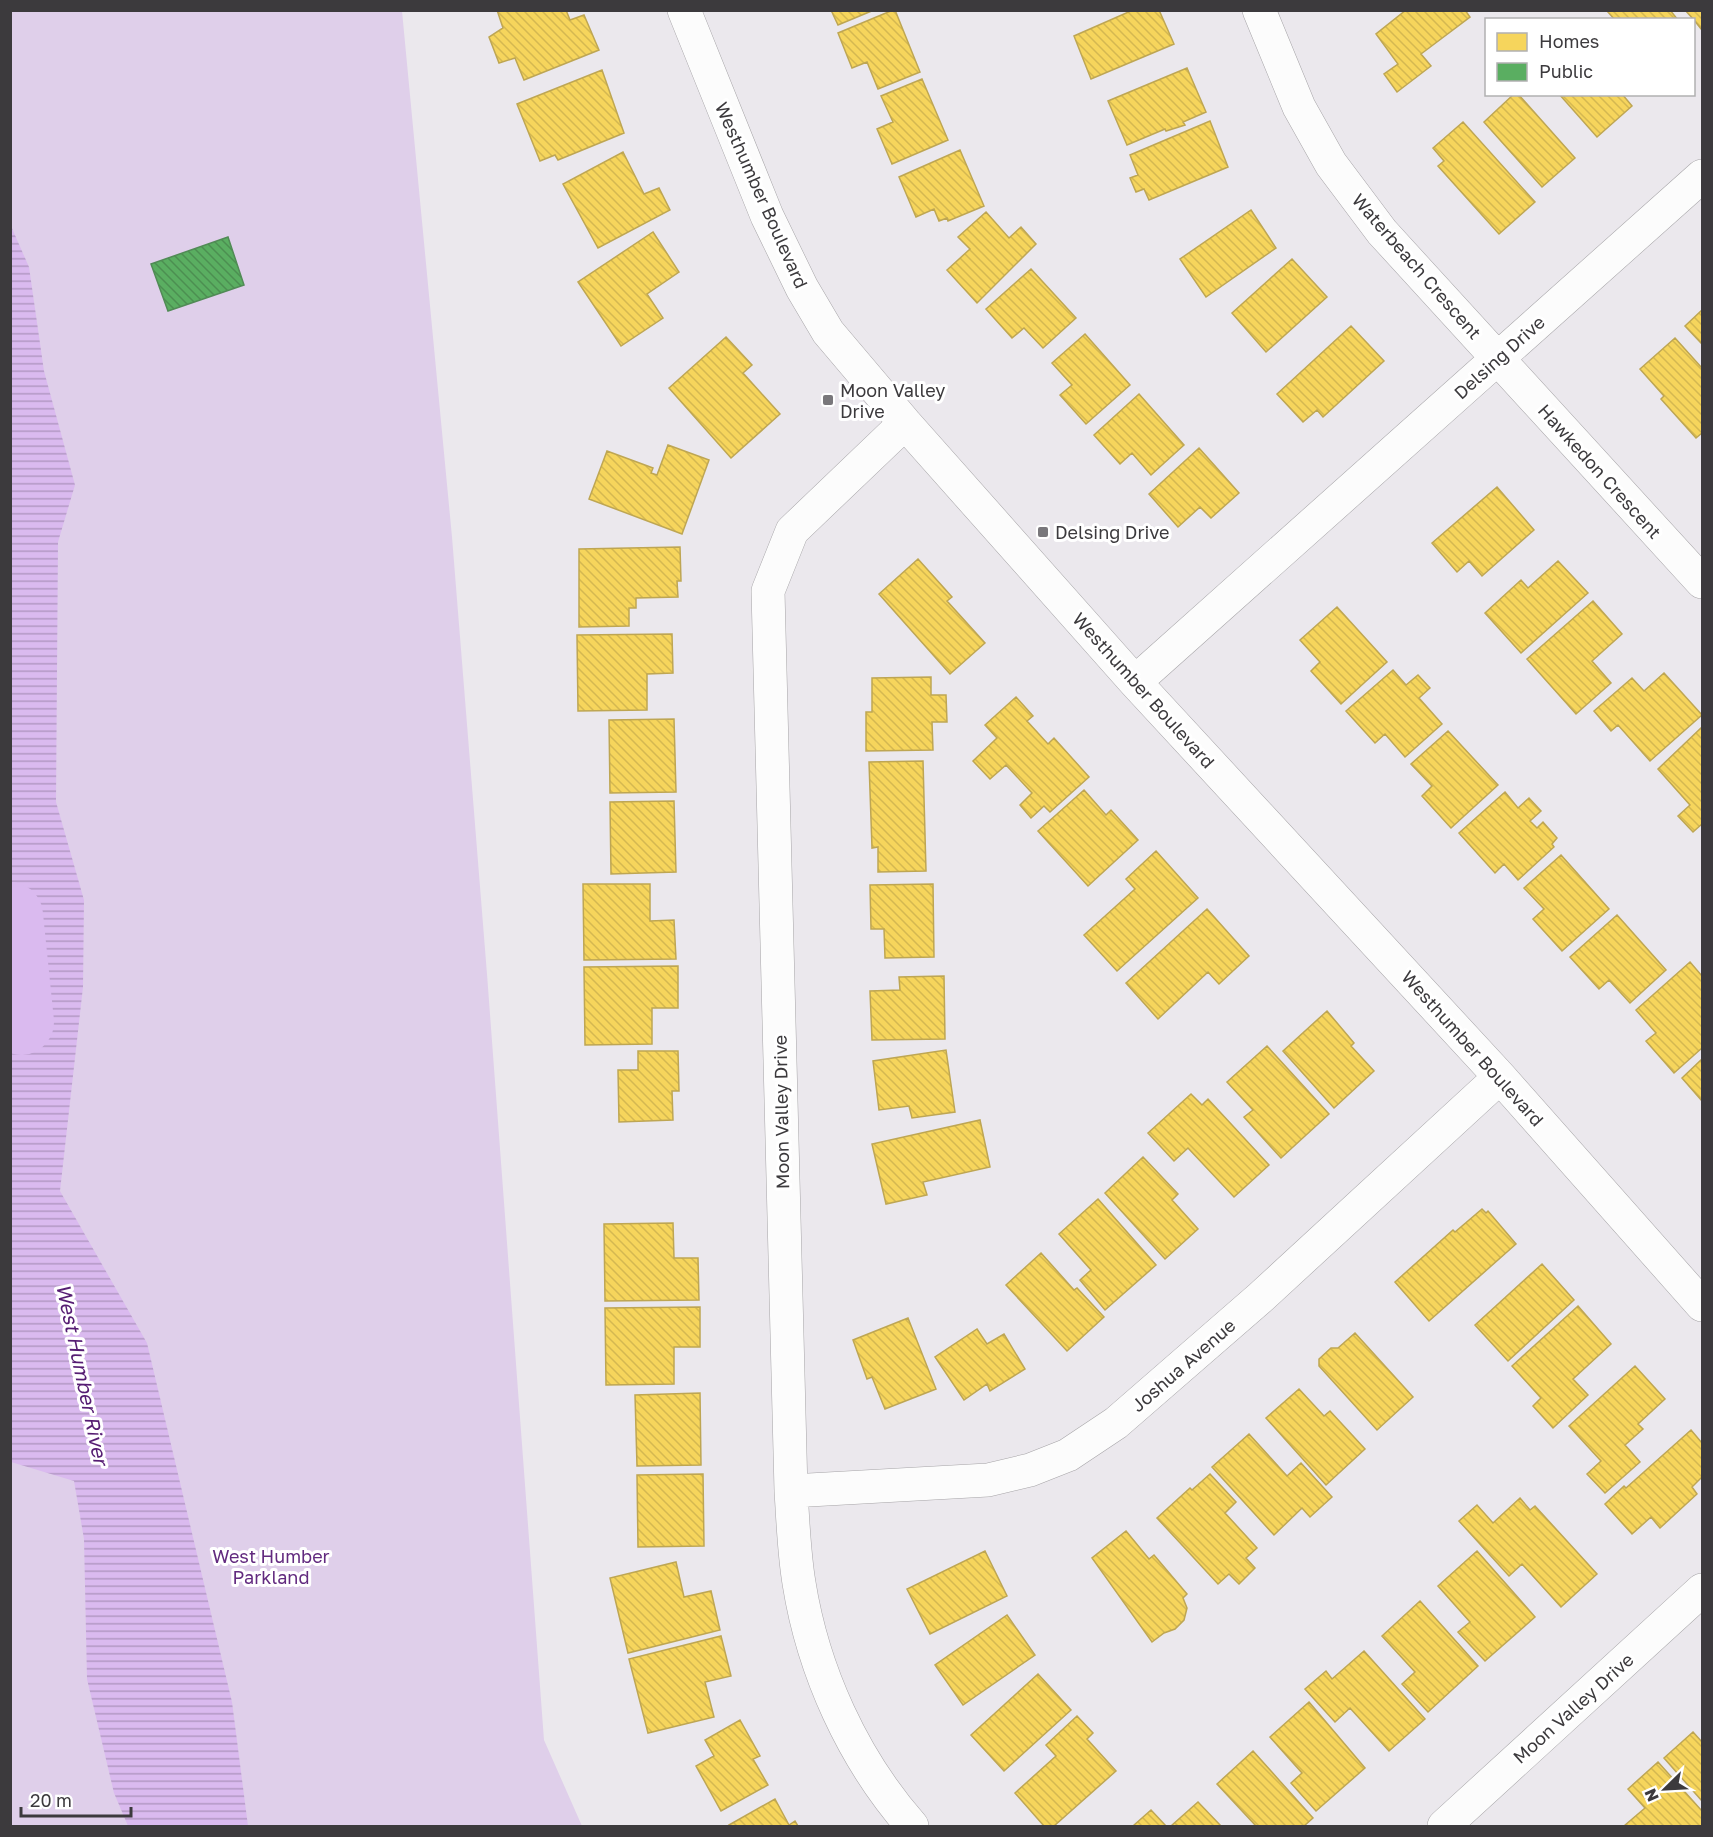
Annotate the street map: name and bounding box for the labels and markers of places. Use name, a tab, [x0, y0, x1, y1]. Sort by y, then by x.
place label: Moon Valley Drive	[840, 379, 945, 422]
marker: Moon Valley Drive	[821, 393, 835, 407]
place label: Delsing Drive	[1055, 521, 1169, 543]
marker: Delsing Drive	[1036, 525, 1050, 539]

